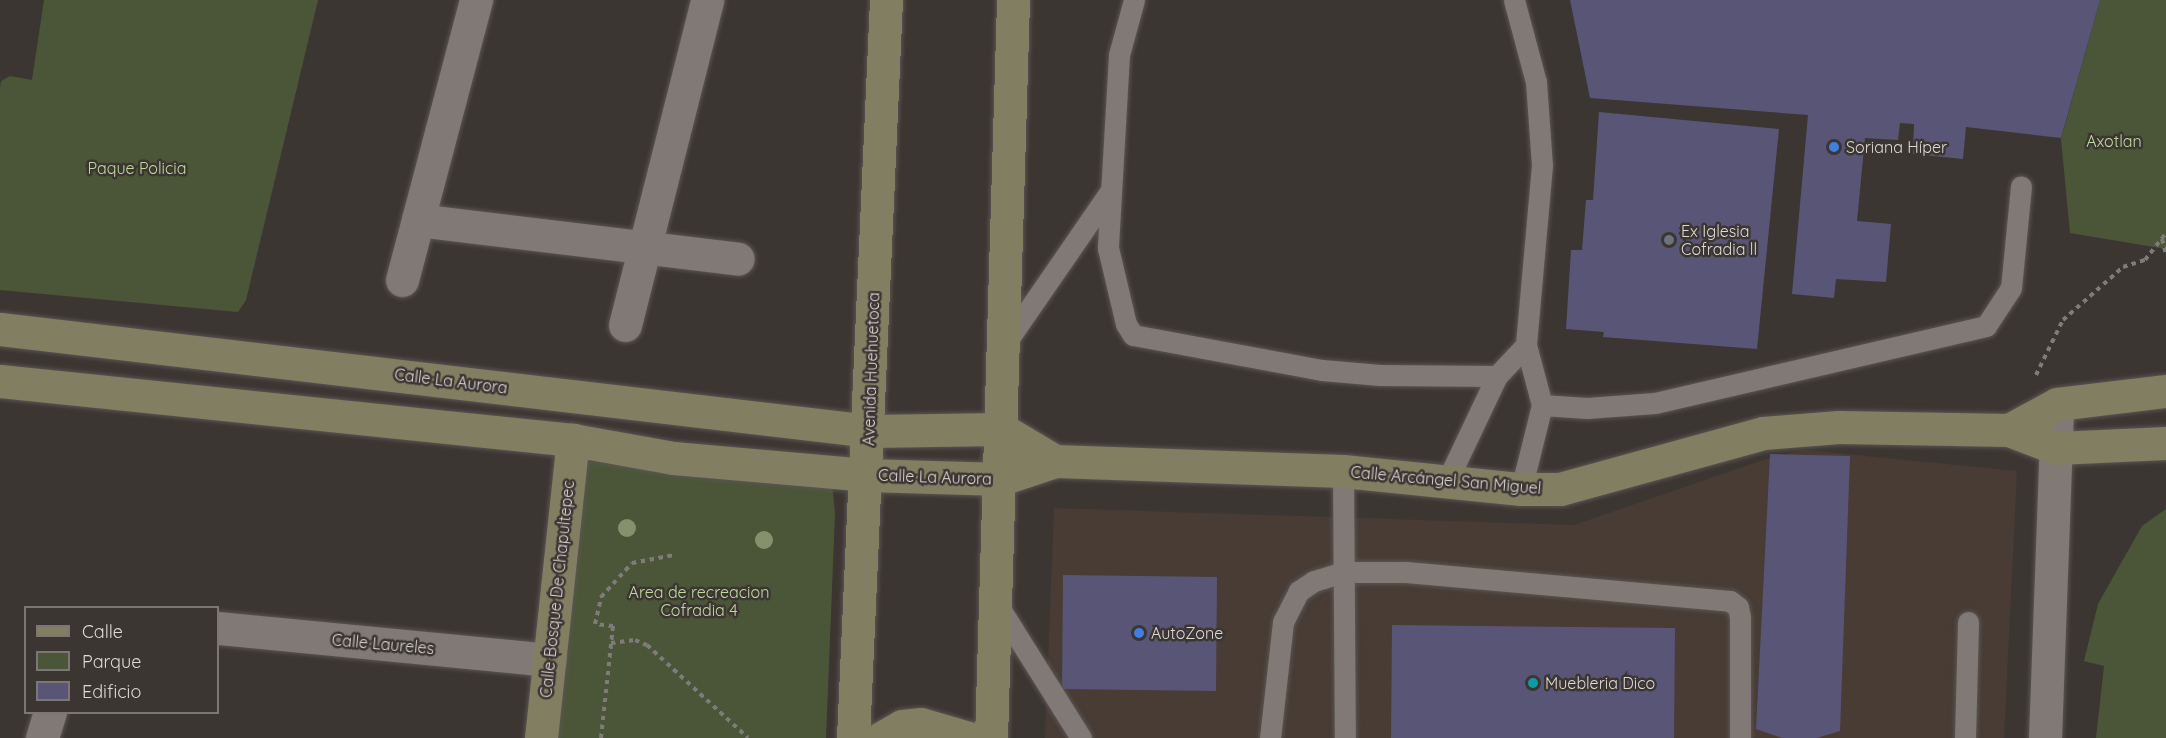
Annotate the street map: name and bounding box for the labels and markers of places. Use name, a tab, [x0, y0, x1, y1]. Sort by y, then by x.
place label: Soriana Híper	[1846, 137, 1947, 157]
marker: Soriana Híper	[1827, 140, 1841, 154]
place label: Ex Iglesia Cofradia ll	[1681, 221, 1757, 259]
marker: Ex Iglesia Cofradia ll	[1662, 233, 1676, 247]
place label: AutoZone	[1151, 623, 1223, 643]
marker: AutoZone	[1132, 626, 1146, 640]
place label: Muebleria Dico	[1545, 673, 1655, 693]
marker: Muebleria Dico	[1526, 676, 1540, 690]

